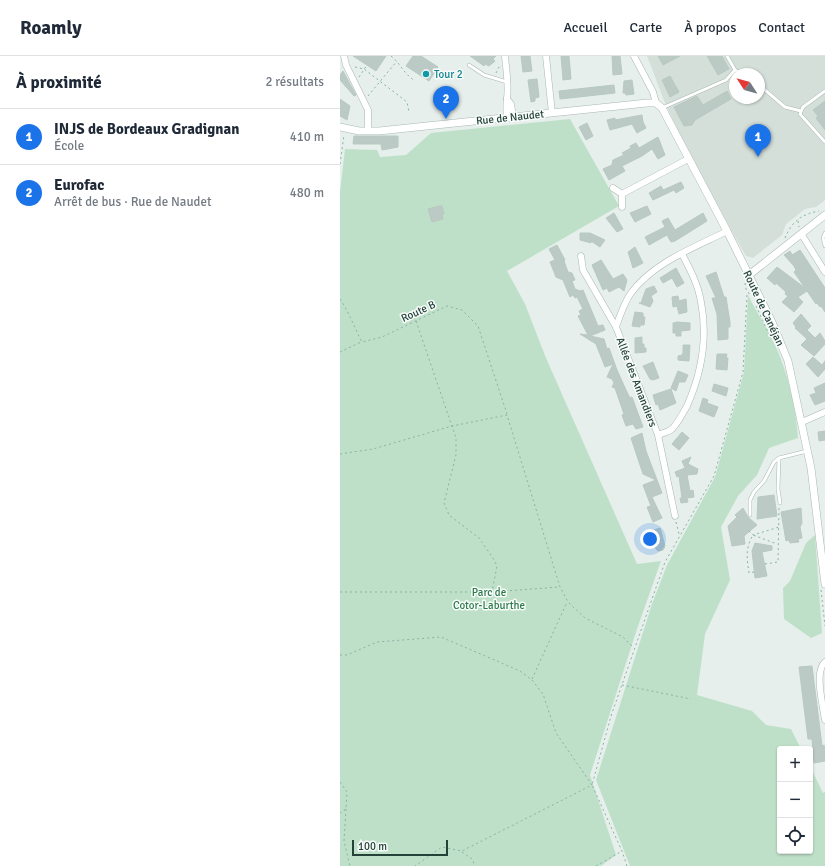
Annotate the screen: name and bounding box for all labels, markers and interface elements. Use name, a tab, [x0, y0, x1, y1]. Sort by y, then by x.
text: Roamly	[20, 16, 82, 40]
text: Accueil	[563, 19, 608, 36]
text: Carte	[630, 19, 662, 36]
text: À propos	[684, 19, 736, 36]
text: Contact	[758, 19, 805, 36]
place label: Tour 2	[434, 68, 463, 81]
north arrow	[729, 68, 765, 104]
marker: Tour 2	[421, 69, 431, 79]
text: À proximité	[16, 72, 102, 93]
text: 2 résultats	[265, 74, 324, 90]
pin: 2	[433, 86, 459, 119]
street label: Rue de Naudet	[475, 107, 545, 128]
text: INJS de Bordeaux Gradignan	[54, 120, 239, 138]
pin: 1	[745, 124, 771, 157]
text: 1	[25, 129, 33, 145]
text: 410 m	[290, 129, 324, 145]
text: École	[54, 138, 84, 154]
text: Eurofac	[54, 176, 104, 194]
text: 2	[25, 185, 33, 201]
text: 480 m	[290, 185, 324, 201]
text: Arrêt de bus · Rue de Naudet	[54, 194, 212, 210]
street label: Route de Canéjan	[740, 268, 787, 348]
street label: Route B	[399, 298, 438, 325]
street label: Allée des Amandiers	[613, 335, 660, 429]
your location	[640, 529, 660, 549]
park label: Parc de Cotor-Laburthe	[453, 586, 525, 612]
map controls	[777, 746, 813, 854]
button: +	[777, 746, 813, 782]
button: −	[777, 782, 813, 818]
button: locate	[777, 818, 813, 854]
scale bar	[352, 838, 448, 857]
text: 100 m	[358, 840, 387, 853]

